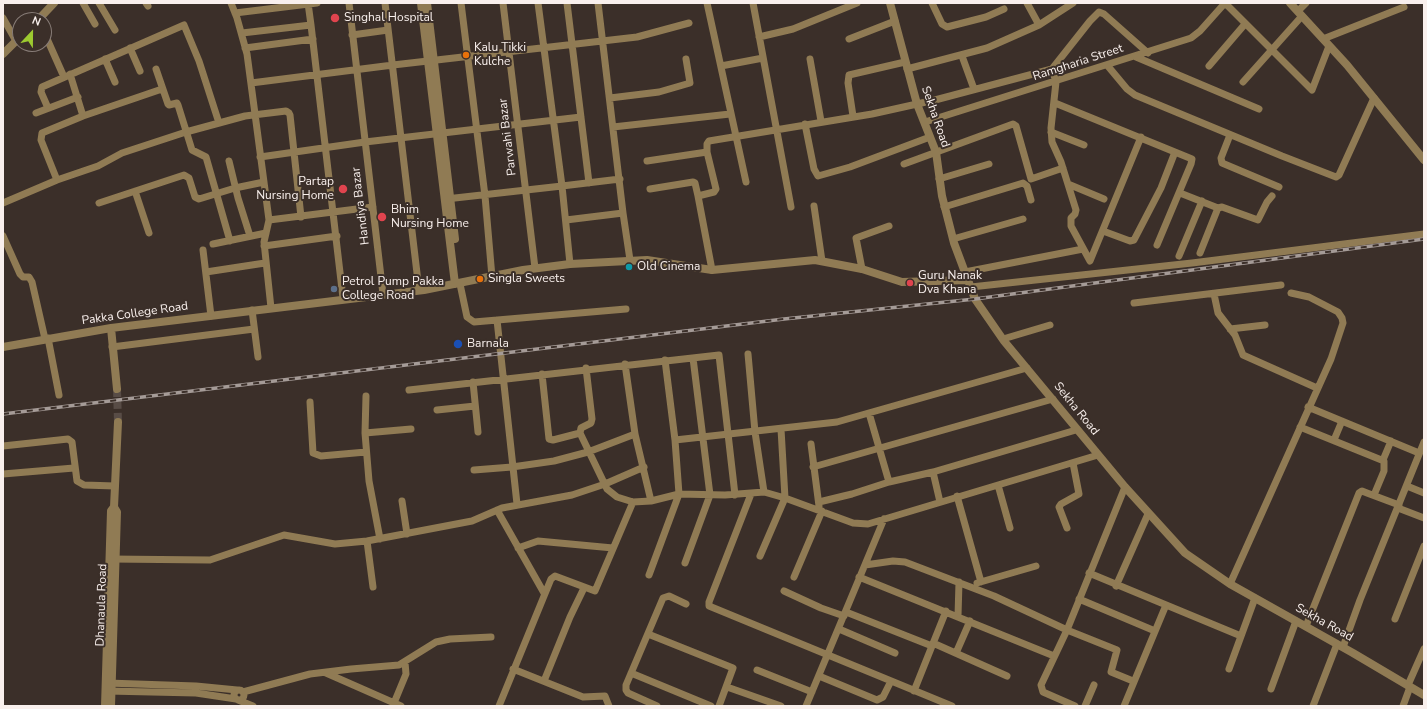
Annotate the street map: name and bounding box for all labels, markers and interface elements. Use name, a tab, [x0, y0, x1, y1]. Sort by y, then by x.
place label: Singhal Hospital	[344, 11, 433, 25]
north arrow	[12, 12, 52, 52]
marker: Singhal Hospital	[329, 12, 341, 24]
text: N	[30, 13, 43, 30]
place label: Kalu Tikki Kulche	[474, 41, 526, 69]
street label: Ramgharia Street	[1031, 42, 1125, 84]
marker: Kalu Tikki Kulche	[461, 50, 471, 60]
street label: Sekha Road	[918, 84, 952, 150]
street label: Parwahi Bazar	[496, 97, 520, 177]
street label: Handiya Bazar	[349, 166, 373, 246]
place label: Partap Nursing Home	[256, 175, 334, 203]
marker: Partap Nursing Home	[337, 183, 349, 195]
place label: Bhim Nursing Home	[391, 203, 469, 231]
marker: Bhim Nursing Home	[376, 211, 388, 223]
place label: Old Cinema	[637, 260, 700, 274]
marker: Old Cinema	[624, 262, 634, 272]
place label: Guru Nanak Dva Khana	[918, 269, 982, 297]
place label: Singla Sweets	[488, 272, 565, 286]
marker: Singla Sweets	[475, 274, 485, 284]
place label: Petrol Pump Pakka College Road	[342, 275, 444, 303]
marker: Guru Nanak Dva Khana	[905, 278, 915, 288]
marker: Petrol Pump Pakka College Road	[329, 284, 339, 294]
street label: Pakka College Road	[81, 299, 189, 329]
place label: Barnala	[467, 337, 509, 351]
marker: Barnala	[452, 338, 464, 350]
street label: Sekha Road	[1050, 380, 1102, 438]
street label: Dhanaula Road	[93, 563, 111, 647]
street label: Sekha Road	[1293, 601, 1355, 645]

